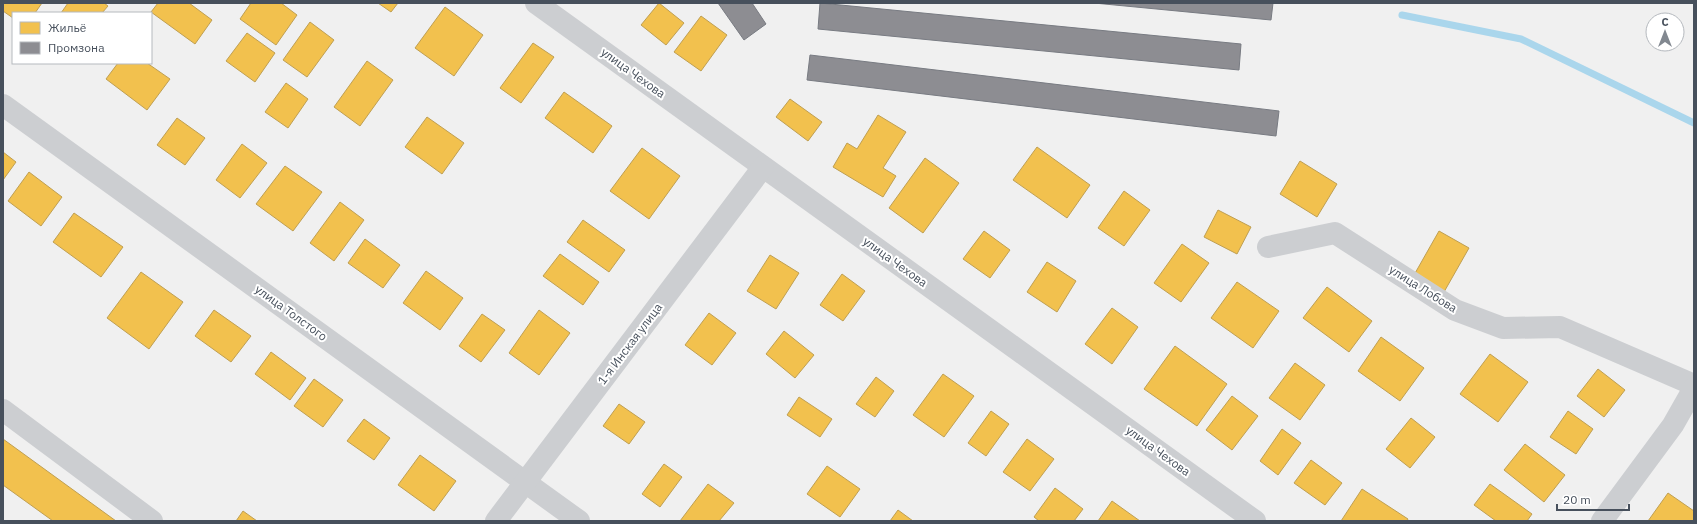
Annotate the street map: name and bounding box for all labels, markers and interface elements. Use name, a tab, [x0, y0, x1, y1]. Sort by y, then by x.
legend	[12, 12, 152, 64]
north arrow	[1645, 12, 1685, 52]
text: С	[1661, 15, 1669, 29]
text: Жильё	[48, 20, 87, 35]
text: Промзона	[48, 40, 105, 55]
street label: улица Чехова	[598, 44, 669, 101]
street label: улица Чехова	[860, 233, 931, 290]
street label: улица Лобова	[1386, 262, 1461, 316]
street label: улица Толстого	[252, 281, 331, 344]
street label: 1-я Инская улица	[594, 300, 665, 387]
street label: улица Чехова	[1123, 422, 1194, 479]
scale bar	[1557, 486, 1629, 512]
text: 20 m	[1563, 492, 1591, 507]

